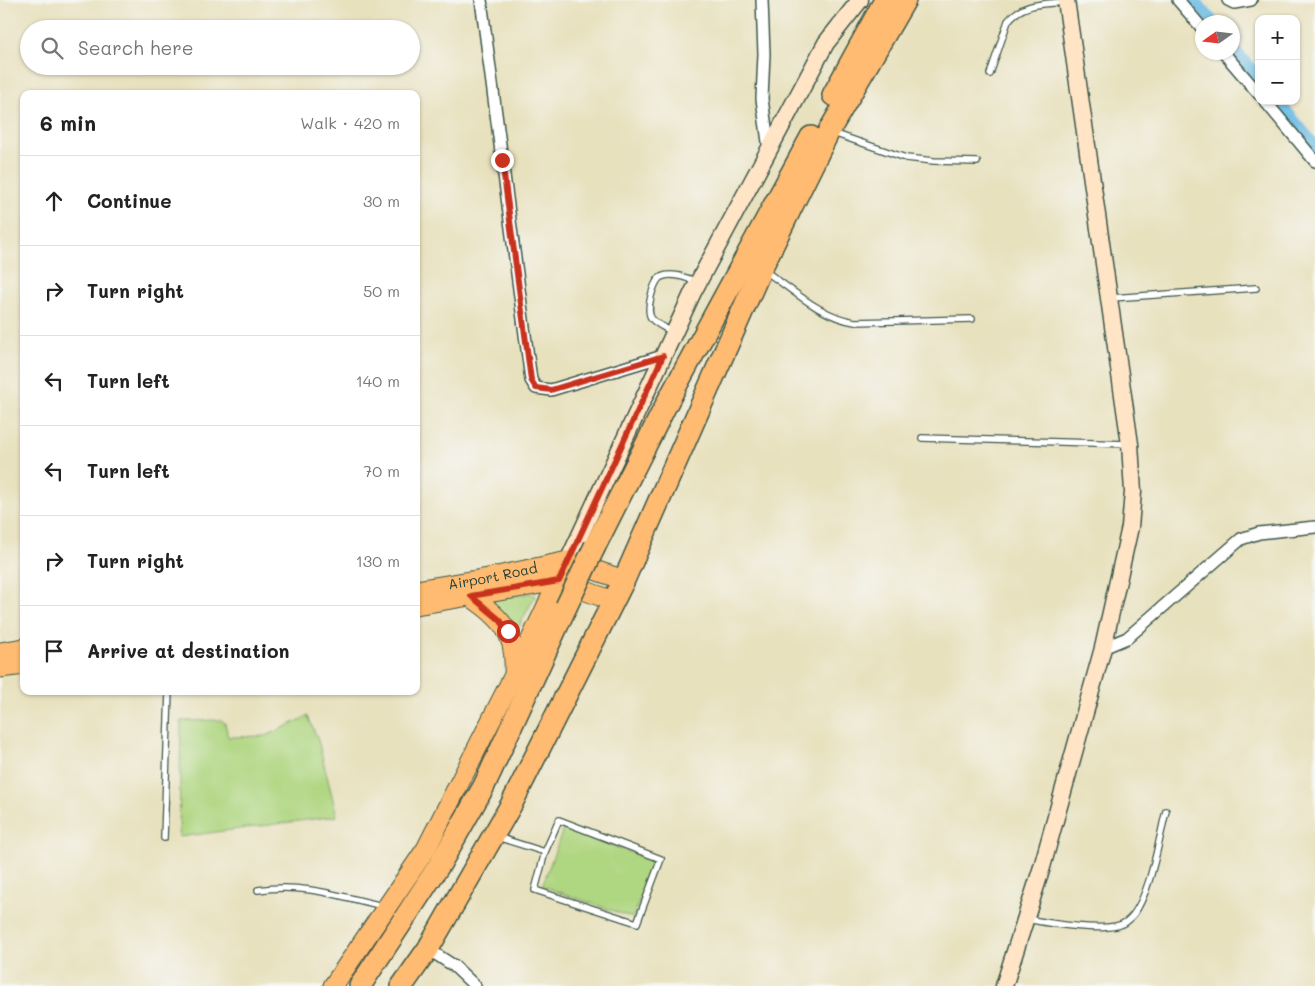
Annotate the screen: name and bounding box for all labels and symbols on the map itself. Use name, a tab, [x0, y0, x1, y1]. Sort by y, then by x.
north arrow	[1195, 15, 1240, 60]
route end	[491, 149, 514, 172]
street label: Airport Road	[447, 558, 539, 594]
route start	[497, 620, 520, 643]

